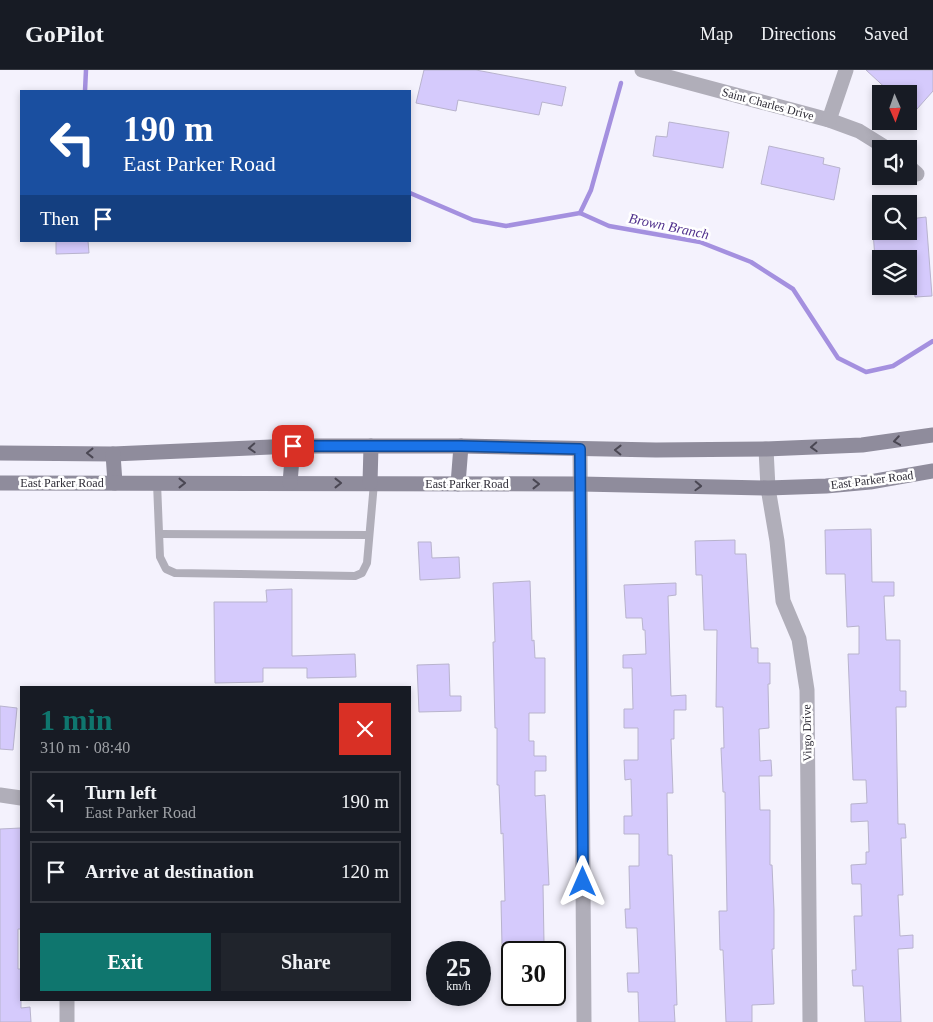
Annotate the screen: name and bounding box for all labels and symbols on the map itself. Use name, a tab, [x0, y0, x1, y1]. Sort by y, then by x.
street label: Saint Charles Drive	[720, 85, 816, 123]
north arrow	[872, 85, 918, 130]
water label: Brown Branch	[627, 211, 710, 242]
pin	[272, 425, 314, 467]
one-way arrow	[893, 435, 902, 445]
one-way arrow	[248, 442, 256, 453]
one-way arrow	[810, 442, 818, 453]
one-way arrow	[614, 445, 622, 455]
one-way arrow	[86, 448, 94, 458]
street label: East Parker Road	[830, 468, 914, 492]
street label: East Parker Road	[20, 476, 104, 490]
street label: East Parker Road	[425, 477, 509, 491]
one-way arrow	[178, 478, 186, 488]
one-way arrow	[335, 478, 343, 488]
one-way arrow	[532, 479, 540, 489]
one-way arrow	[695, 481, 703, 491]
street label: Virgo Drive	[800, 704, 814, 762]
position arrow	[556, 855, 608, 907]
speed limit sign: 30	[501, 941, 566, 1006]

